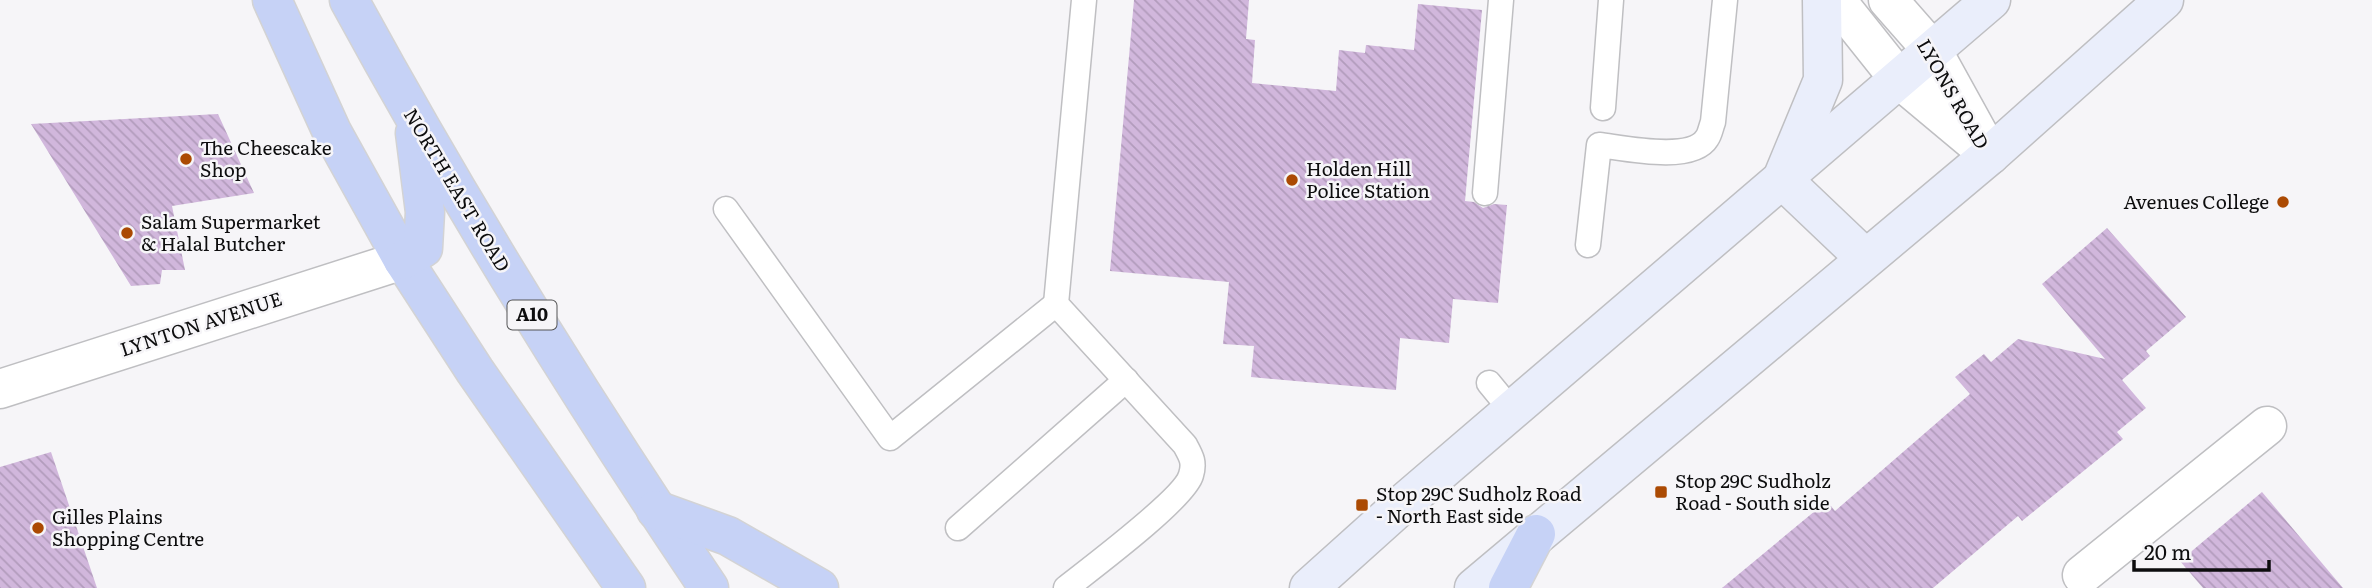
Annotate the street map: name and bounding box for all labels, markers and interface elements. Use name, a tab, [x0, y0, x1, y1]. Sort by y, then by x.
street label: LYONS ROAD	[1911, 33, 1997, 154]
street label: NORTH EAST ROAD	[398, 103, 518, 276]
place label: The Cheescake Shop	[200, 133, 332, 183]
marker: The Cheescake Shop	[178, 151, 194, 167]
place label: Holden Hill Police Station	[1306, 154, 1430, 204]
marker: Holden Hill Police Station	[1284, 172, 1300, 188]
place label: Avenues College	[2124, 187, 2269, 215]
marker: Avenues College	[2275, 194, 2291, 210]
place label: Salam Supermarket & Halal Butcher	[141, 207, 321, 257]
marker: Salam Supermarket & Halal Butcher	[119, 225, 135, 241]
street label: LYNTON AVENUE	[116, 284, 285, 362]
road number: A10	[508, 300, 556, 330]
place label: Stop 29C Sudholz Road - South side	[1675, 466, 1831, 516]
place label: Stop 29C Sudholz Road - North East side	[1376, 479, 1582, 529]
marker: Stop 29C Sudholz Road - South side	[1653, 484, 1669, 500]
marker: Stop 29C Sudholz Road - North East side	[1354, 497, 1370, 513]
place label: Gilles Plains Shopping Centre	[52, 502, 204, 552]
marker: Gilles Plains Shopping Centre	[30, 520, 46, 536]
scale bar	[2134, 528, 2269, 572]
text: 20 m	[2144, 535, 2191, 566]

